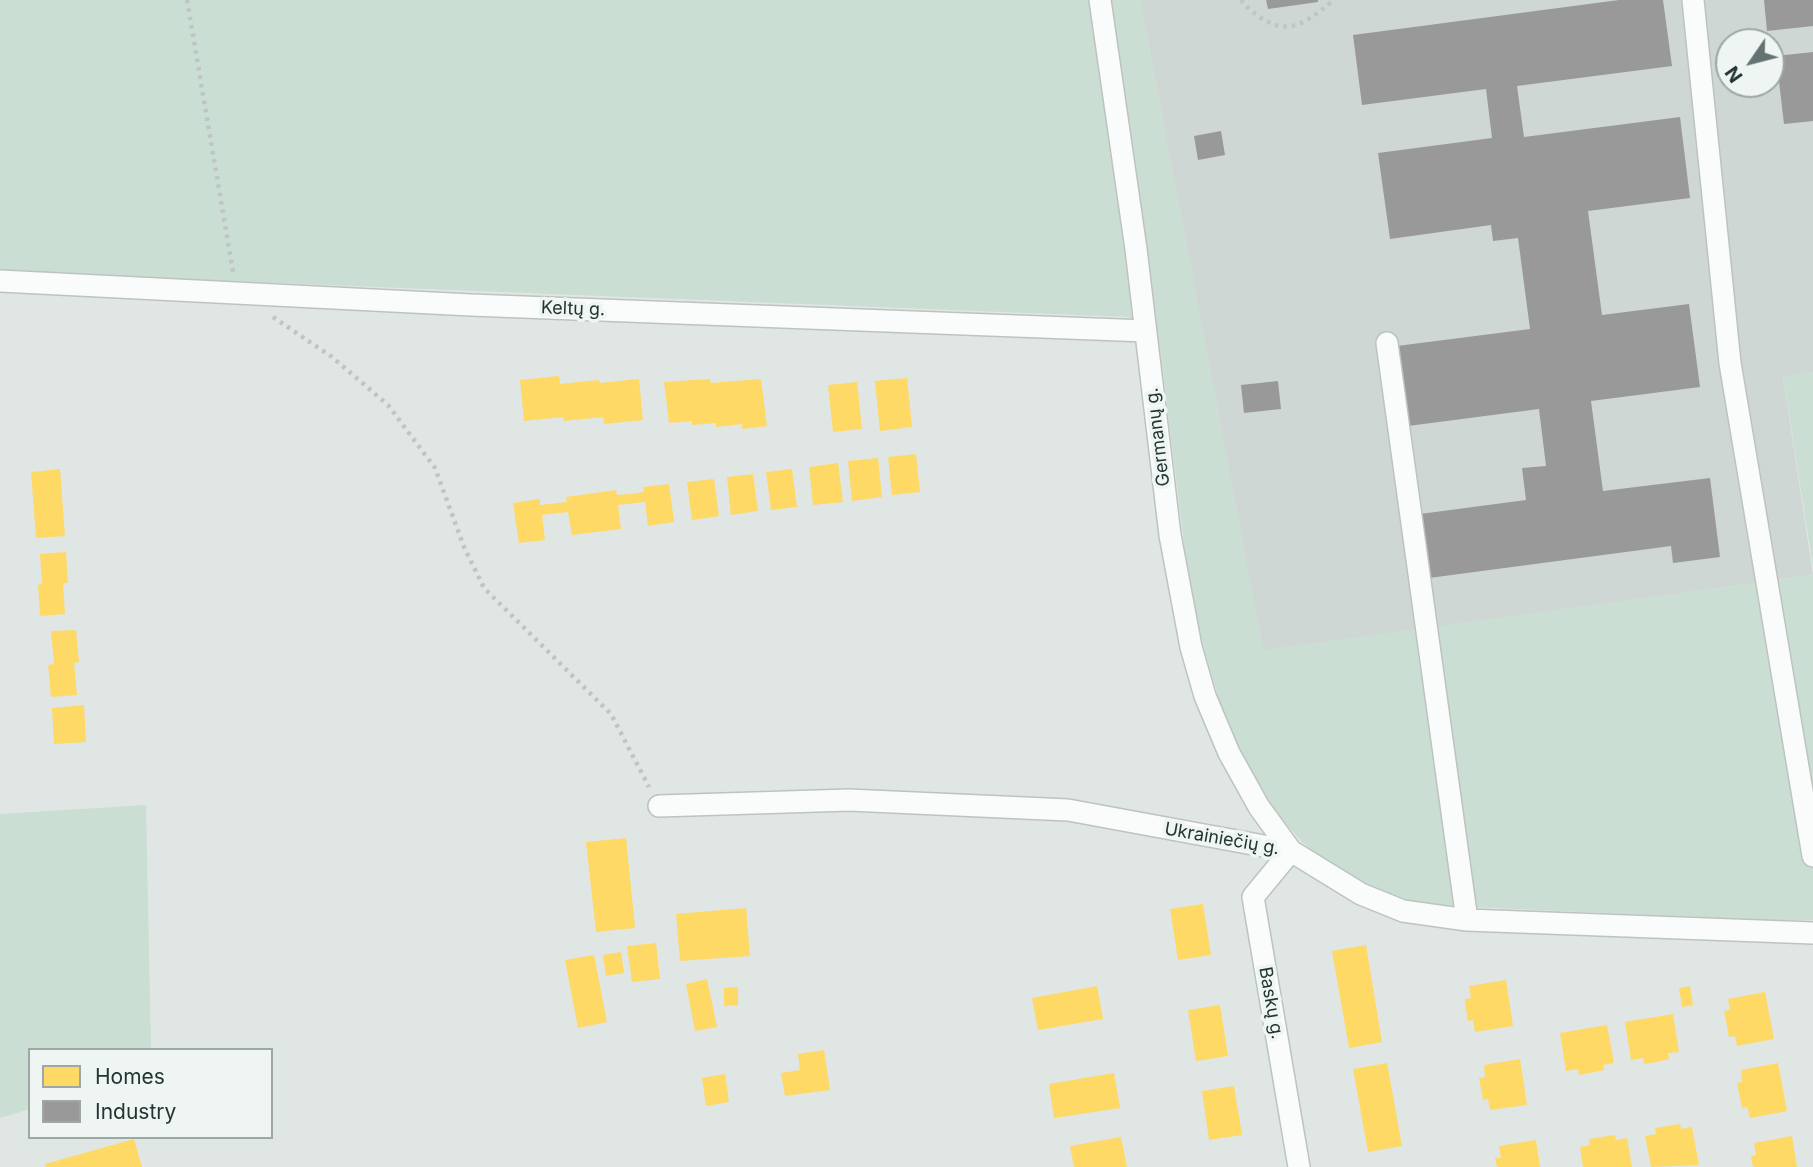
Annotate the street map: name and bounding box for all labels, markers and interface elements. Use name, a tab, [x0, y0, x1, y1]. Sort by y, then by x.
north arrow	[1715, 28, 1785, 98]
text: N	[1720, 62, 1748, 87]
street label: Keltų g.	[540, 297, 606, 321]
street label: Germanų g.	[1141, 386, 1175, 488]
street label: Ukrainiečių g.	[1163, 818, 1281, 860]
street label: Baskų g.	[1254, 965, 1288, 1041]
legend	[28, 1048, 273, 1139]
text: Homes	[95, 1064, 165, 1089]
text: Industry	[95, 1099, 176, 1124]

